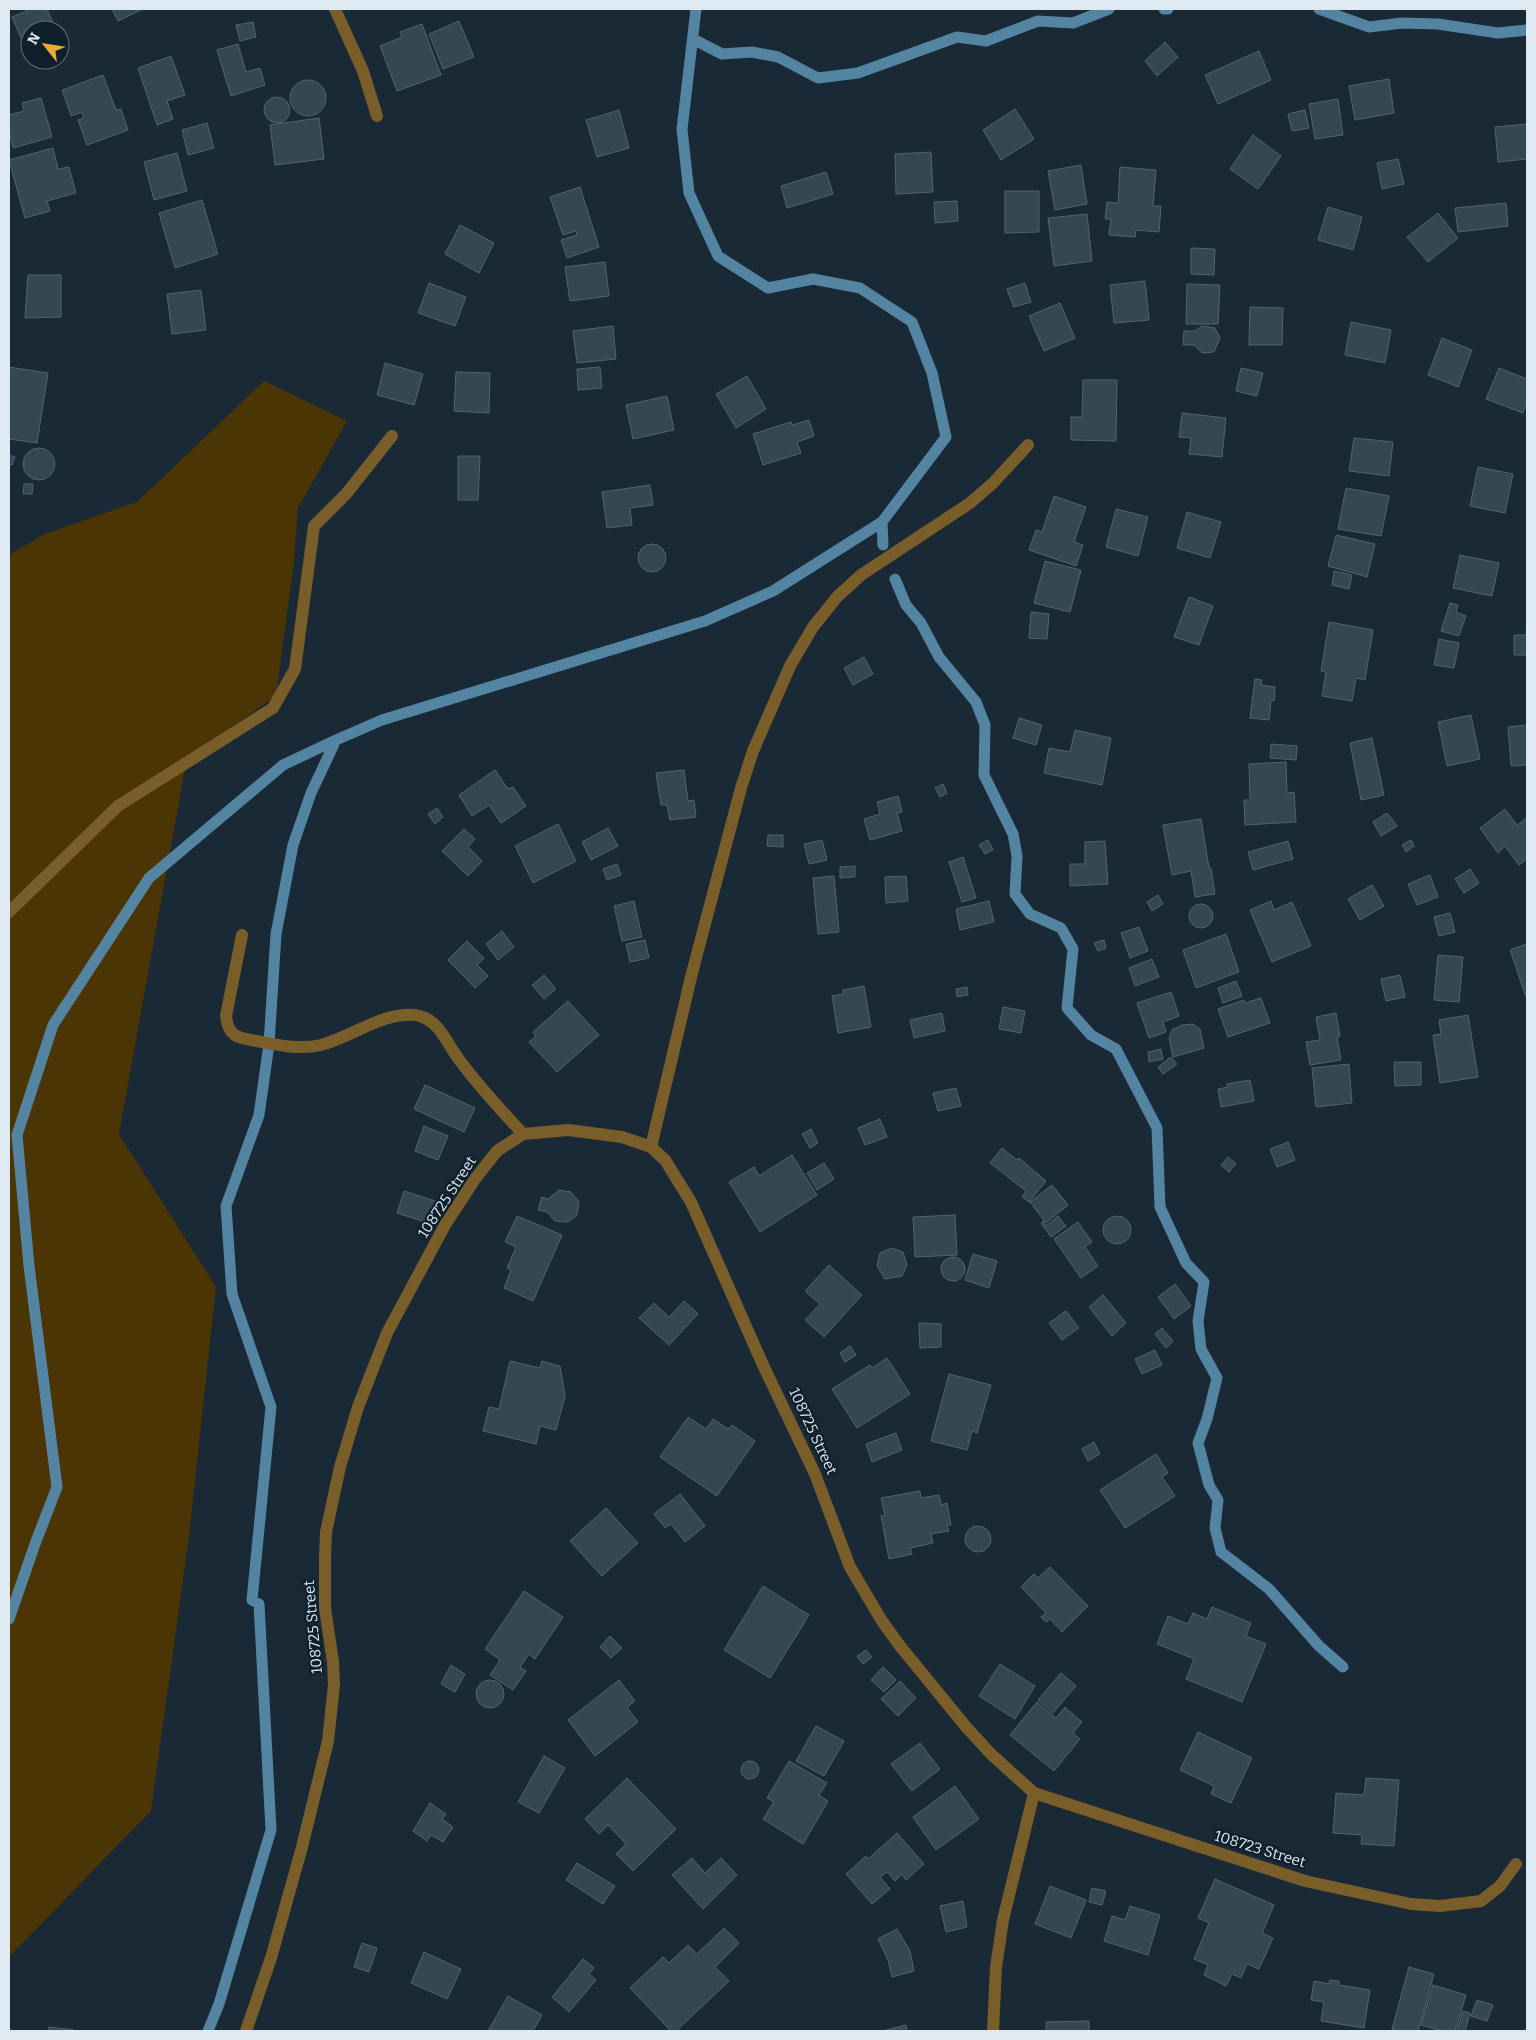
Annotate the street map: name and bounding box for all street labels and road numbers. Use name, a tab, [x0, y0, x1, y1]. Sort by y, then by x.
street label: 108725 Street	[414, 1152, 480, 1241]
street label: 108725 Street	[785, 1385, 841, 1478]
street label: 108725 Street	[300, 1579, 326, 1674]
street label: 108723 Street	[1212, 1827, 1308, 1872]

